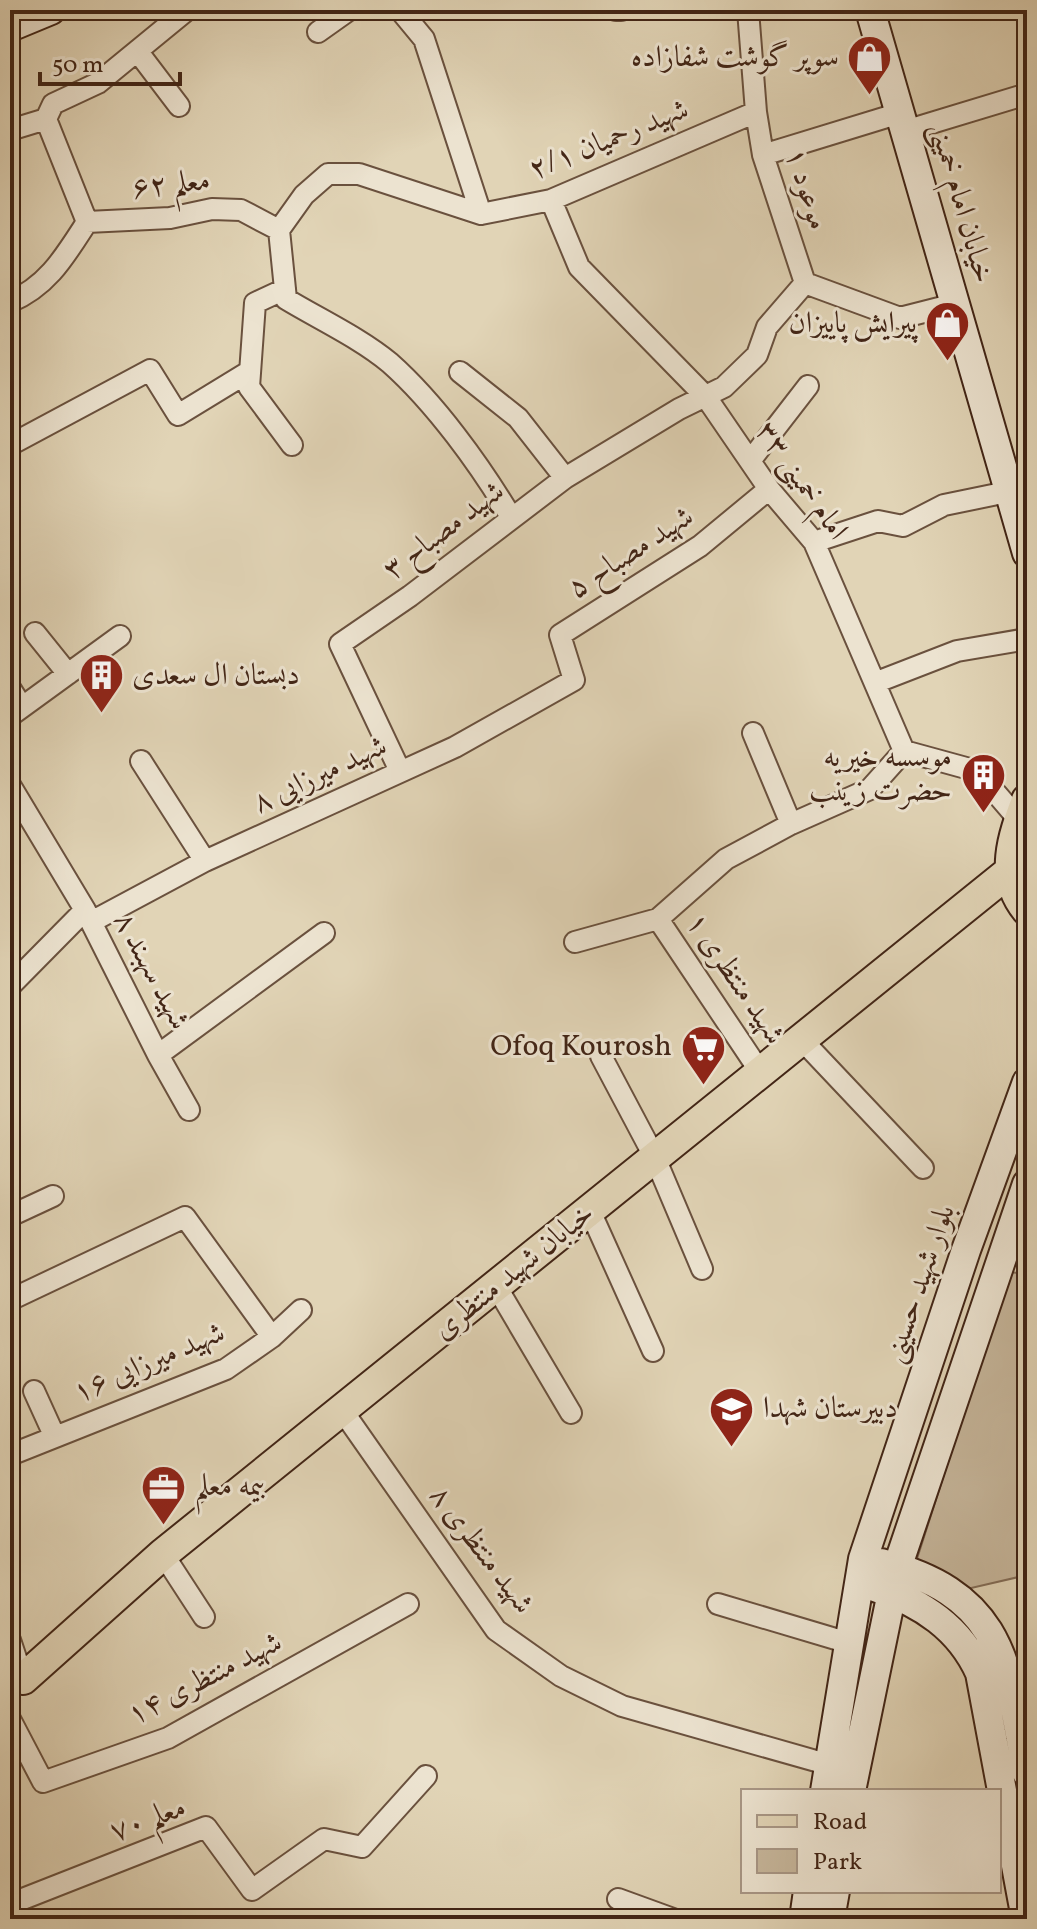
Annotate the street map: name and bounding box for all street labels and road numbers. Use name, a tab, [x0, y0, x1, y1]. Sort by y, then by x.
street label: شهید رحمیان ۲/۱	[523, 89, 695, 191]
street label: خیابان امام خمینی	[915, 118, 1004, 289]
street label: موعود ۱	[774, 143, 838, 235]
street label: معلم ۶۲	[130, 160, 213, 217]
street label: امام خمینی ۳۳	[742, 413, 857, 551]
street label: شهید مصباح ۳	[374, 471, 515, 593]
street label: شهید مصباح ۵	[560, 497, 704, 612]
street label: شهید میرزایی ۸	[246, 726, 394, 824]
street label: شهید سهبند ۸	[102, 905, 200, 1037]
street label: شهید منتظری ۱	[675, 905, 795, 1053]
street label: خیابان شهید منتظری	[424, 1194, 604, 1350]
street label: بلوار شهید حسینی	[873, 1199, 967, 1369]
street label: شهید میرزایی ۱۶	[67, 1312, 231, 1414]
street label: شهید منتظری ۸	[419, 1477, 543, 1623]
street label: شهید منتظری ۱۴	[120, 1622, 290, 1736]
street label: معلم ۷۰	[104, 1787, 194, 1860]

